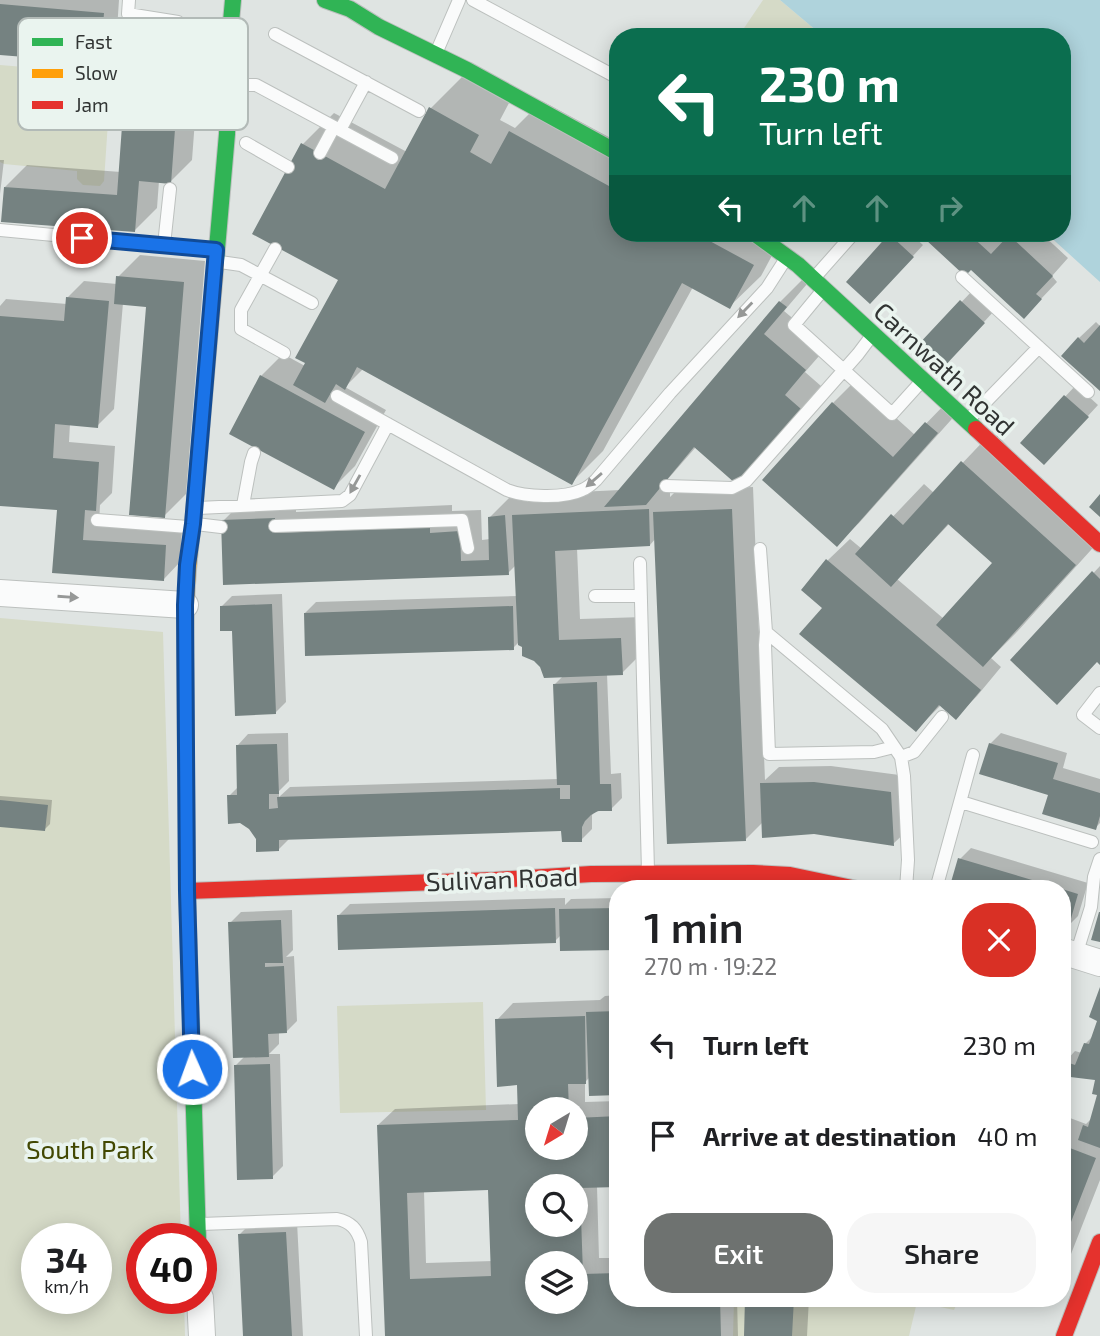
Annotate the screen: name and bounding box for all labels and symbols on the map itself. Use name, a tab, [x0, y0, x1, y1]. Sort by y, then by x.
legend	[18, 18, 248, 130]
text: Fast	[75, 30, 112, 53]
text: Slow	[75, 61, 118, 84]
text: Jam	[75, 93, 109, 116]
pin	[52, 208, 112, 268]
street label: Carnwath Road	[868, 295, 1022, 441]
one-way arrow	[737, 301, 753, 318]
one-way arrow	[585, 472, 603, 488]
one-way arrow	[349, 475, 361, 494]
one-way arrow	[57, 592, 79, 603]
street label: Sulivan Road	[425, 860, 579, 896]
position arrow	[155, 1032, 229, 1106]
north arrow	[525, 1097, 588, 1160]
park label: South Park	[26, 1133, 154, 1164]
speed limit sign: 40	[126, 1223, 217, 1314]

